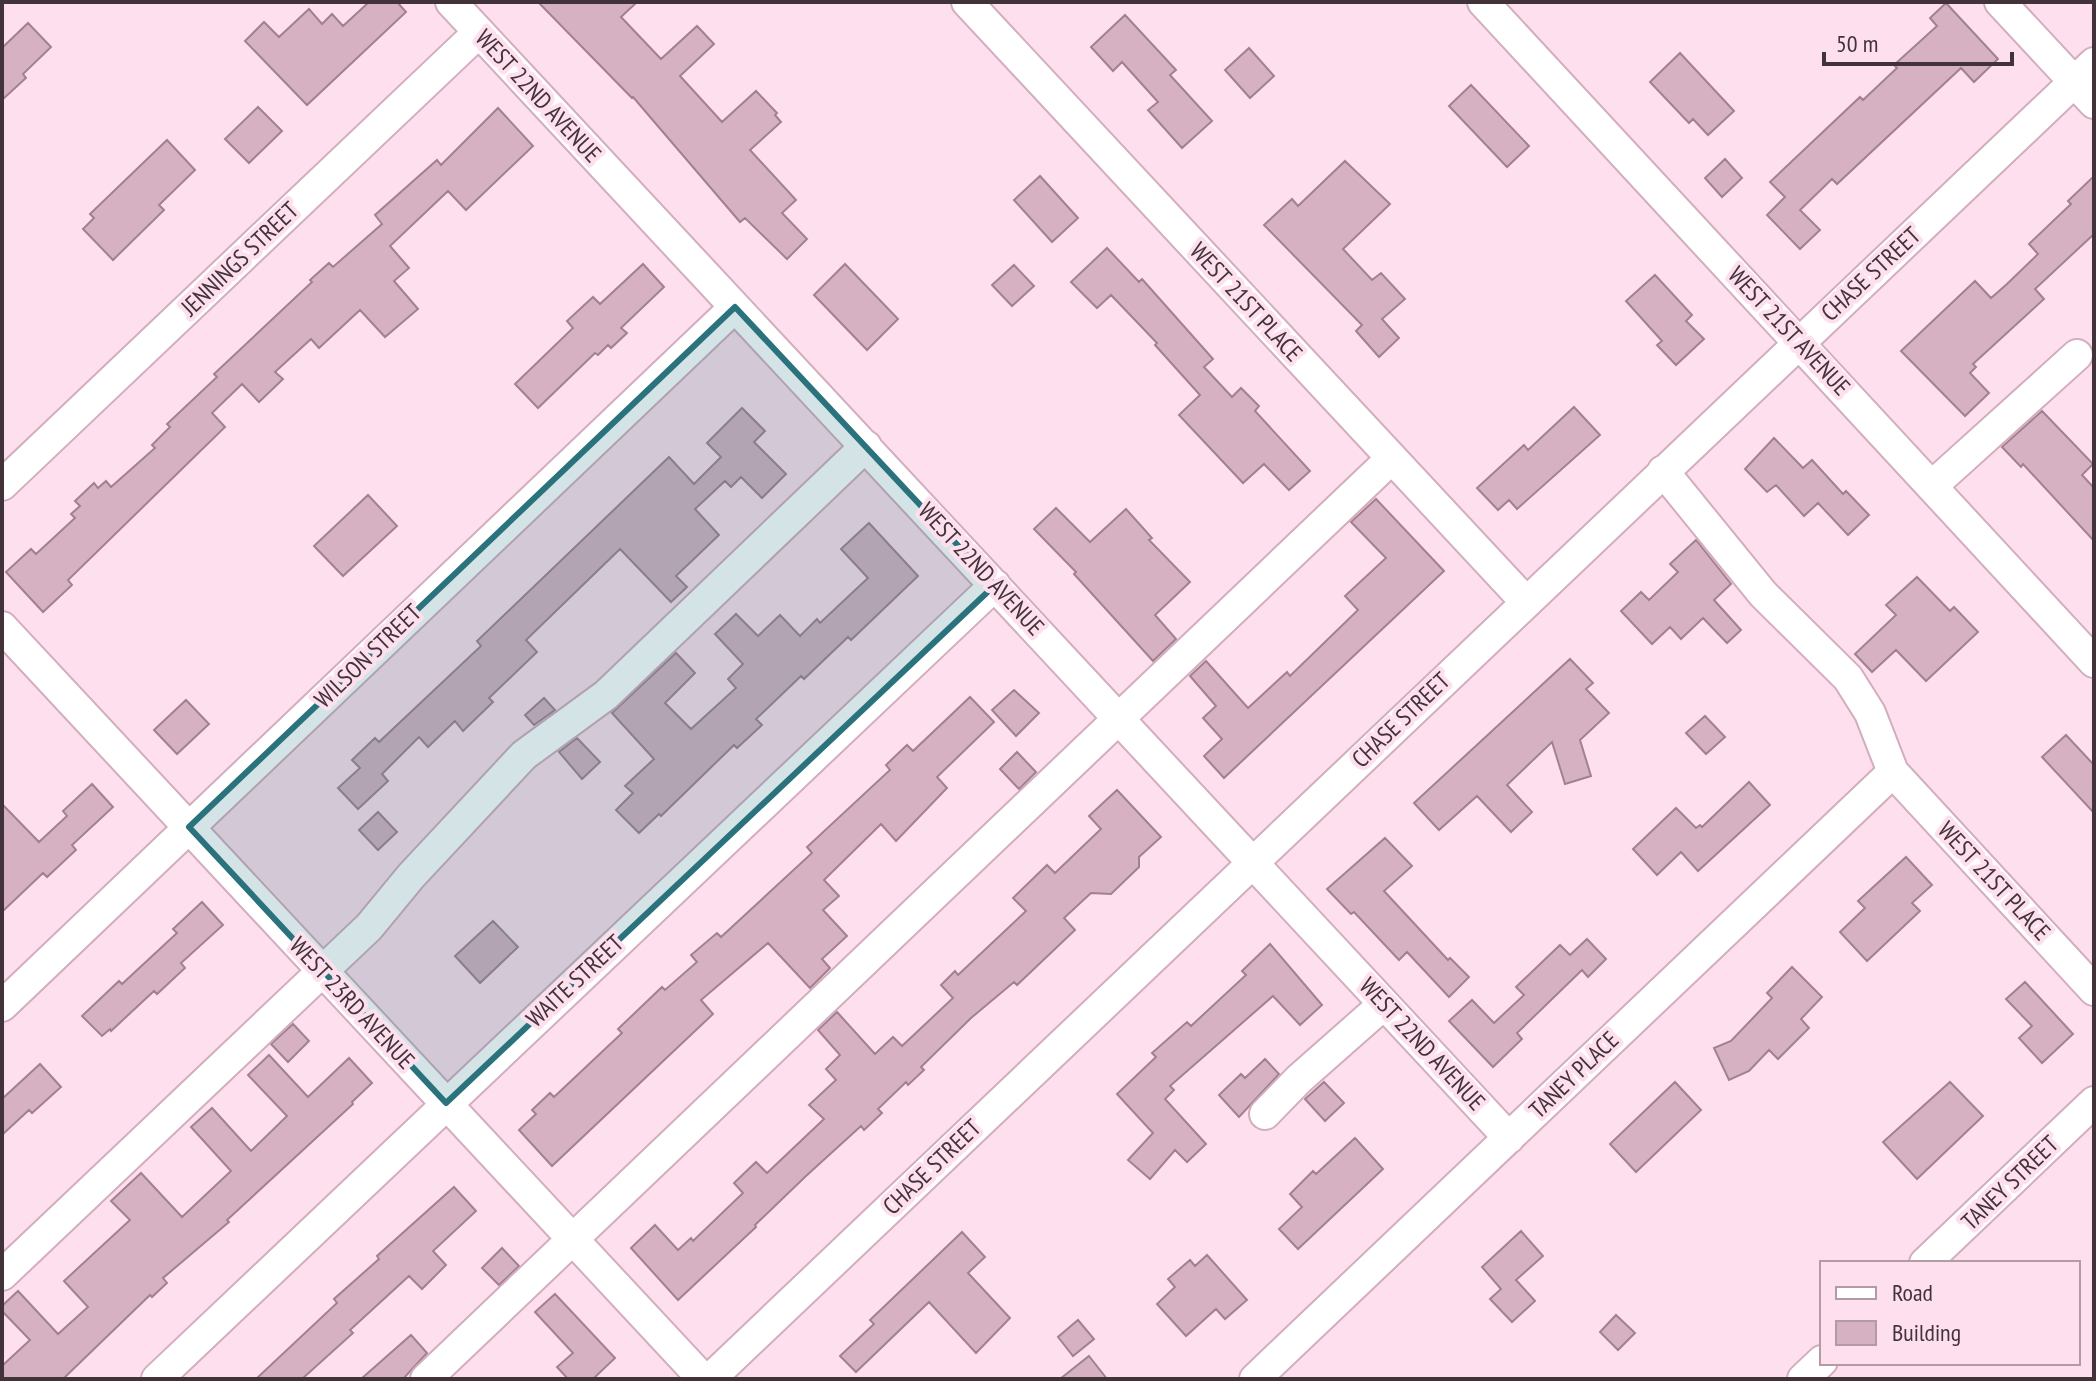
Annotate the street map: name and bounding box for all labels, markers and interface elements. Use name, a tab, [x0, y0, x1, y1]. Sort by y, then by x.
scale bar	[1824, 16, 2012, 66]
street label: WEST 22ND AVENUE	[469, 23, 608, 169]
text: 50 m	[1836, 28, 1878, 59]
street label: JENNINGS STREET	[174, 195, 305, 323]
street label: CHASE STREET	[1814, 220, 1927, 327]
street label: WEST 21ST PLACE	[1183, 236, 1309, 368]
street label: WEST 21ST AVENUE	[1722, 260, 1857, 402]
street label: WEST 22ND AVENUE	[912, 496, 1051, 642]
street label: WILSON STREET	[308, 597, 428, 714]
street label: CHASE STREET	[1345, 665, 1456, 774]
street label: WEST 21ST PLACE	[1931, 815, 2057, 947]
street label: WAITE STREET	[519, 927, 630, 1034]
street label: WEST 23RD AVENUE	[283, 930, 421, 1075]
street label: WEST 22ND AVENUE	[1353, 971, 1492, 1117]
street label: TANEY PLACE	[1522, 1024, 1625, 1125]
street label: CHASE STREET	[876, 1112, 987, 1221]
street label: TANEY STREET	[1955, 1128, 2065, 1237]
legend	[1820, 1261, 2080, 1365]
text: Road	[1892, 1277, 1933, 1308]
text: Building	[1892, 1317, 1961, 1348]

